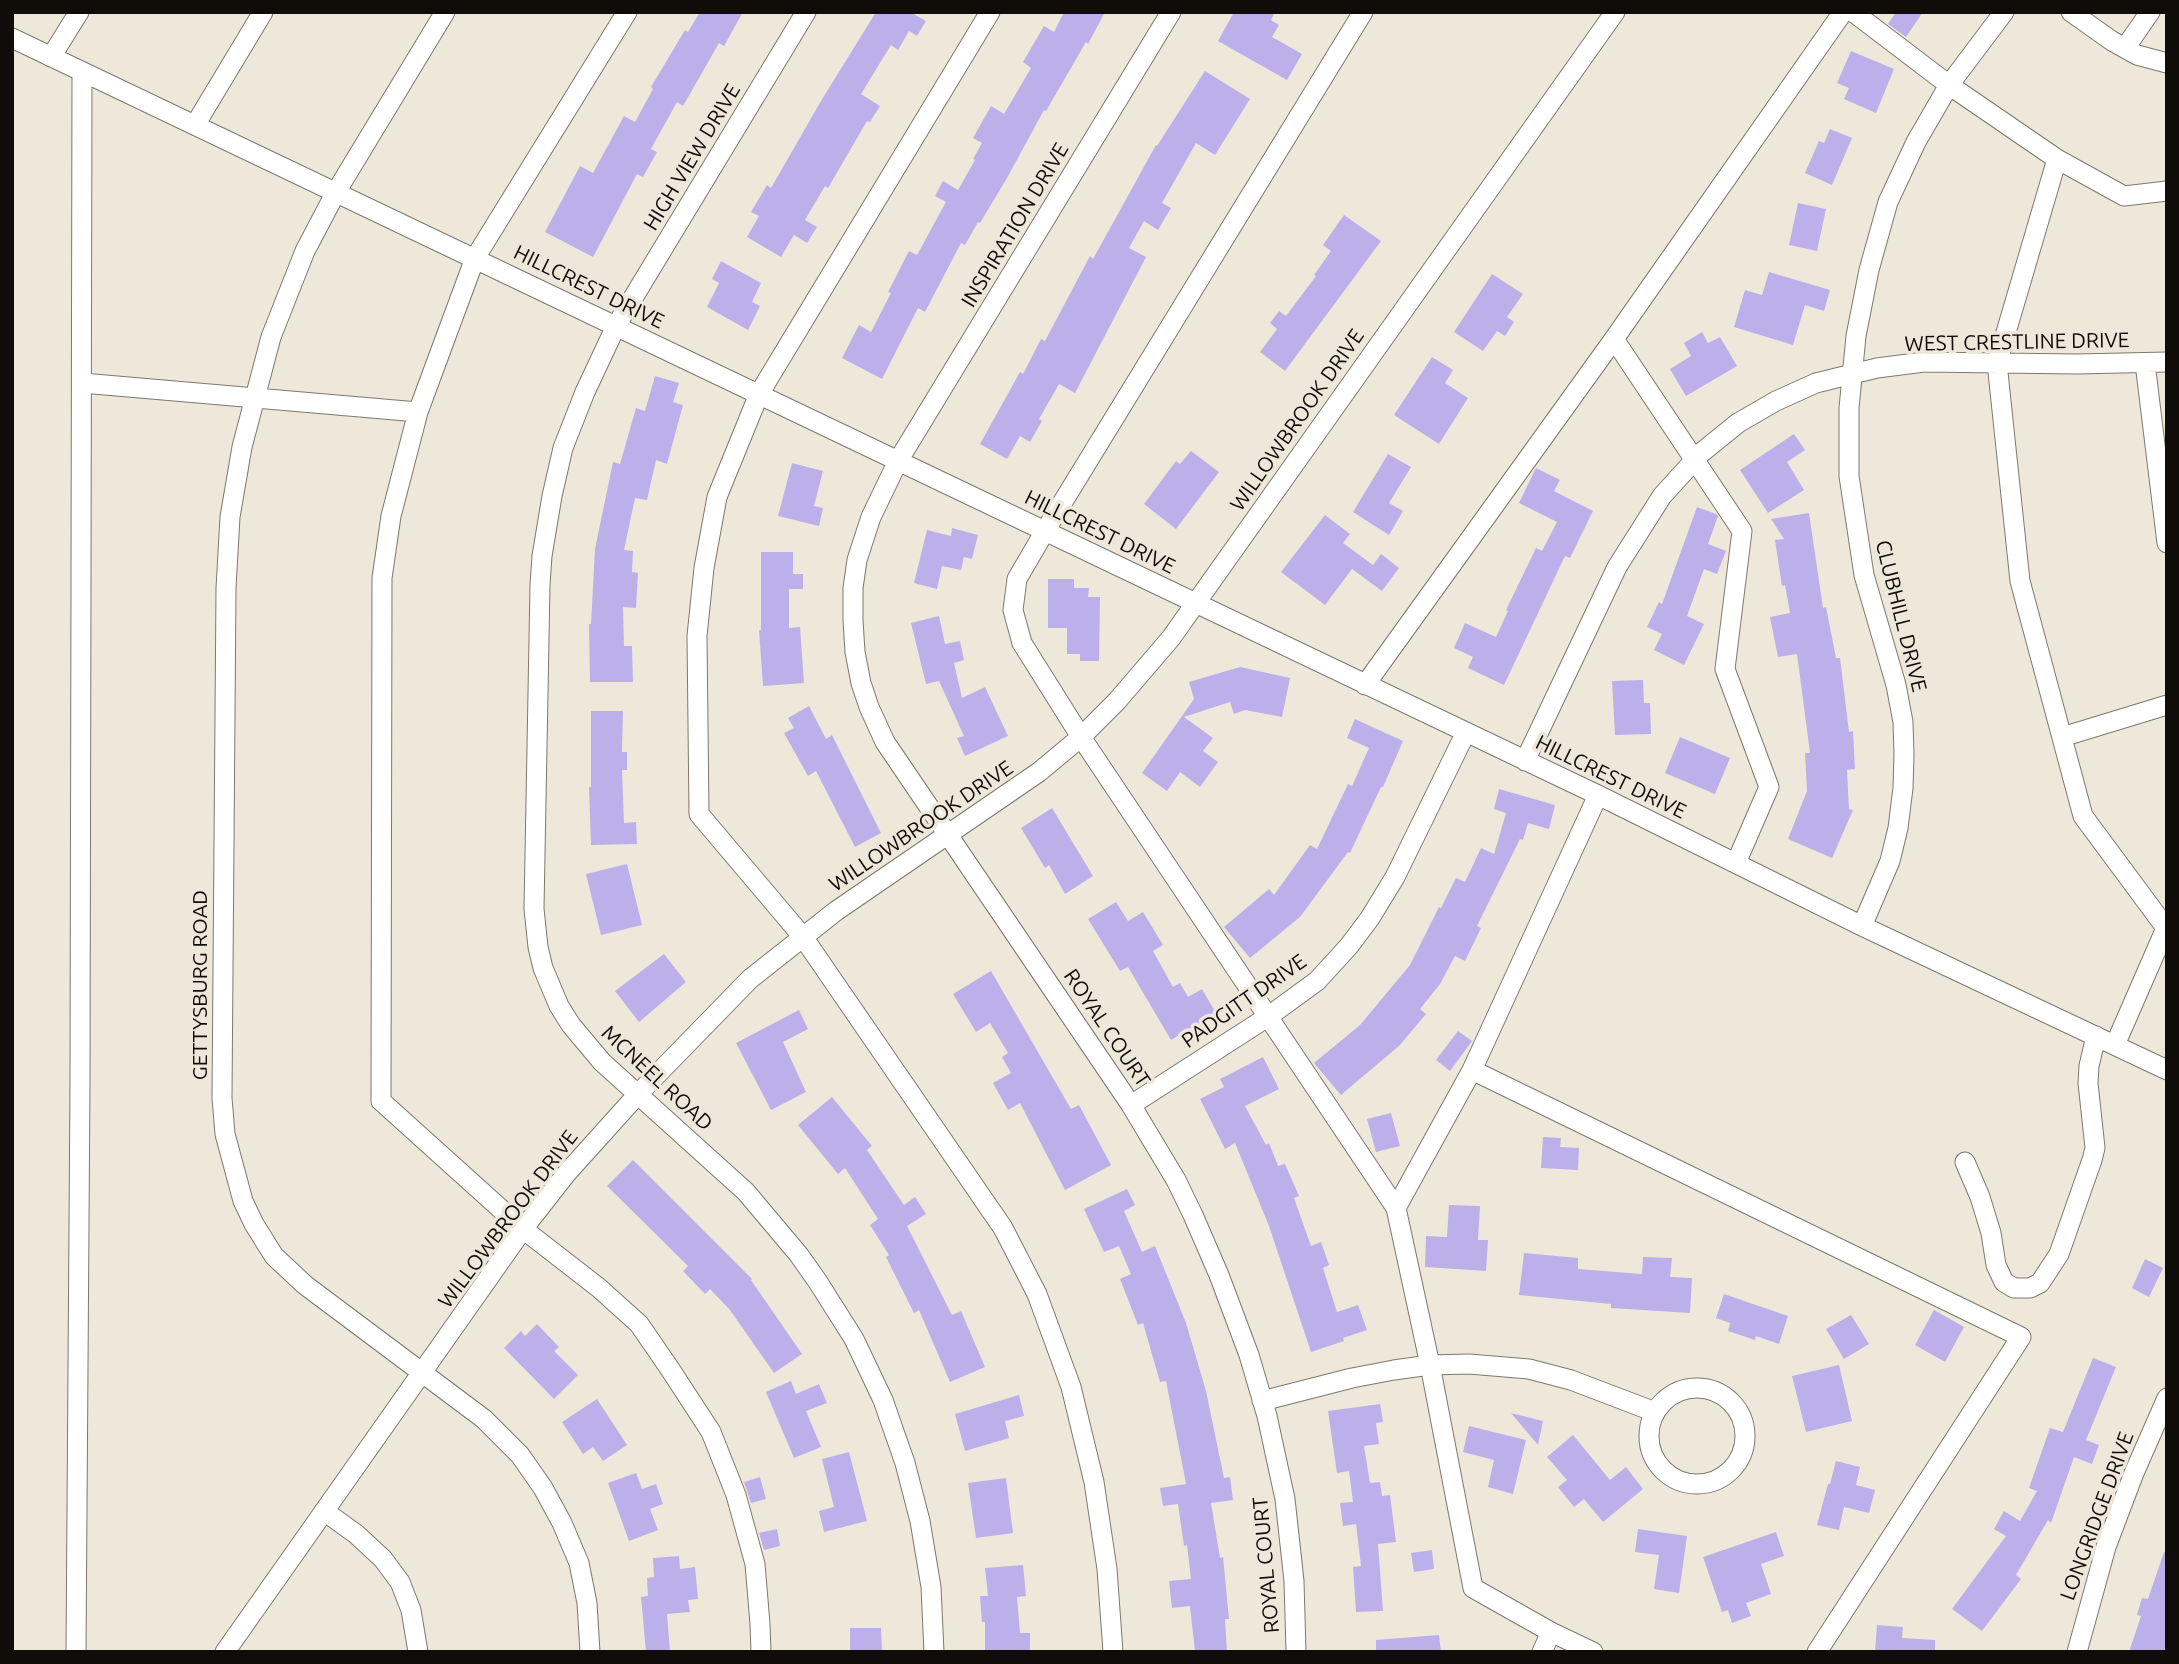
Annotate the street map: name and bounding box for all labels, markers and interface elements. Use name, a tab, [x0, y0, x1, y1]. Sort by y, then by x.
street label: HIGH VIEW DRIVE	[638, 79, 746, 235]
street label: INSPIRATION DRIVE	[956, 138, 1074, 312]
street label: HILLCREST DRIVE	[510, 240, 668, 334]
street label: WILLOWBROOK DRIVE	[1225, 324, 1369, 516]
street label: WEST CRESTLINE DRIVE	[1904, 327, 2130, 357]
street label: HILLCREST DRIVE	[1021, 485, 1179, 579]
street label: CLUBHILL DRIVE	[1870, 537, 1932, 695]
street label: HILLCREST DRIVE	[1532, 730, 1690, 824]
street label: WILLOWBROOK DRIVE	[824, 755, 1018, 897]
street label: GETTYSBURG ROAD	[187, 890, 213, 1080]
street label: PADGITT DRIVE	[1177, 949, 1311, 1053]
street label: ROYAL COURT	[1058, 964, 1156, 1092]
street label: MCNEEL ROAD	[596, 1020, 718, 1136]
street label: WILLOWBROOK DRIVE	[433, 1125, 583, 1313]
street label: LONGRIDGE DRIVE	[2055, 1428, 2139, 1604]
street label: ROYAL COURT	[1247, 1496, 1285, 1634]

